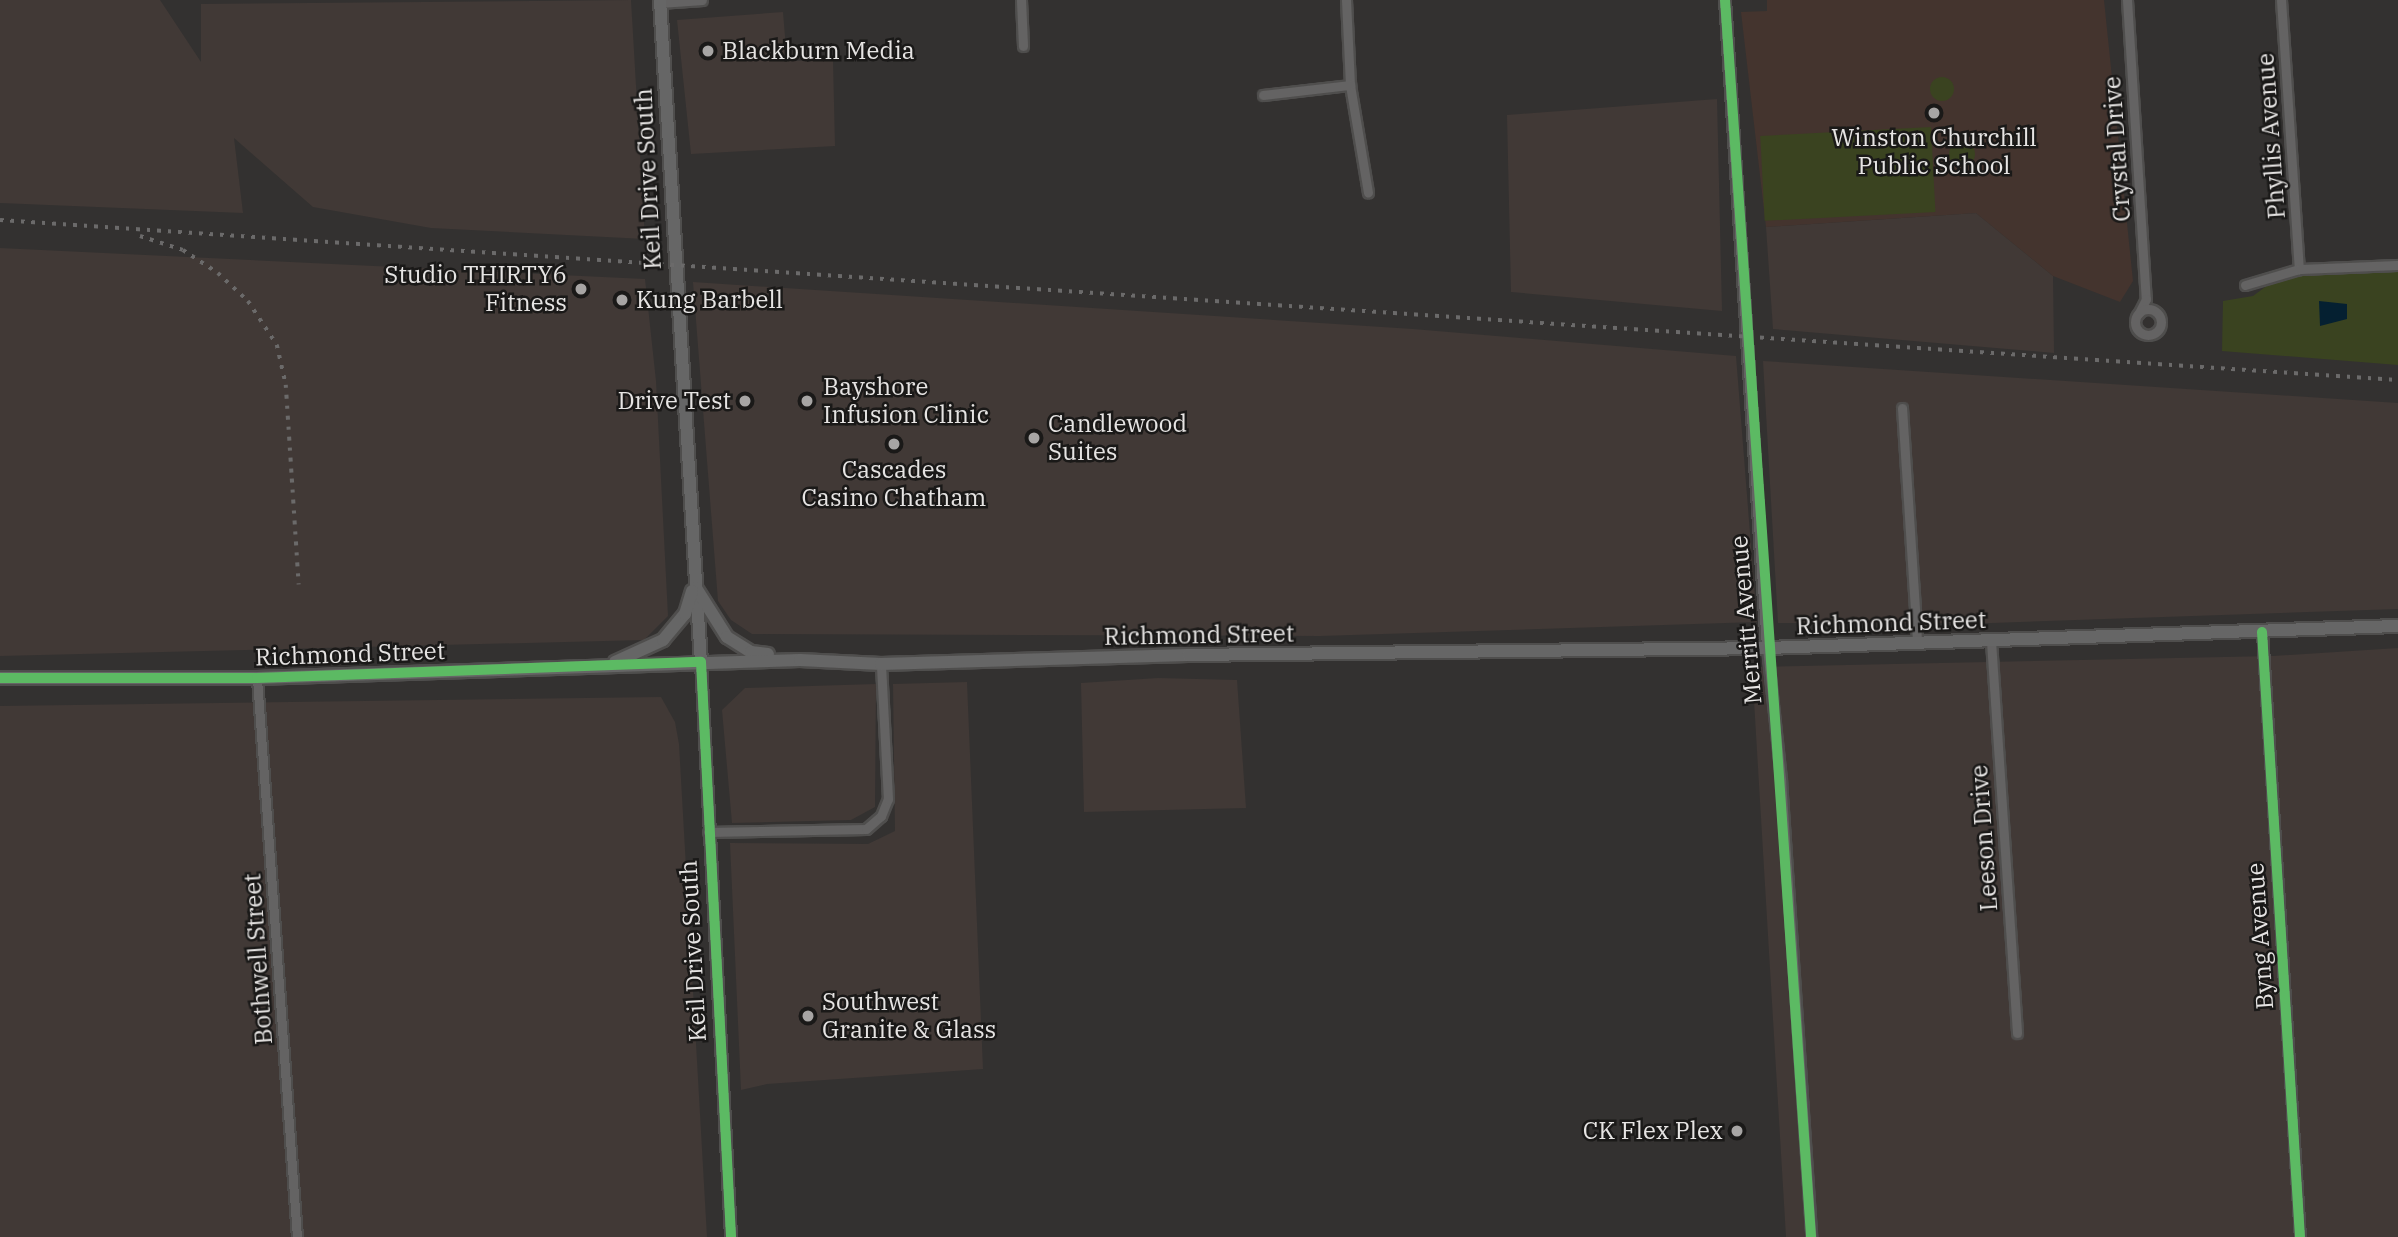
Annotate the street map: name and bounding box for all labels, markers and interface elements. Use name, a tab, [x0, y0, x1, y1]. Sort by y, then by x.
place label: Blackburn Media	[722, 37, 915, 65]
marker: Blackburn Media	[700, 43, 716, 59]
street label: Phyllis Avenue	[2251, 52, 2291, 220]
street label: Crystal Drive	[2098, 75, 2136, 223]
street label: Keil Drive South	[629, 88, 667, 270]
marker: Winston Churchill Public School	[1926, 105, 1942, 121]
place label: Winston Churchill Public School	[1831, 124, 2037, 180]
place label: Studio THIRTY6 Fitness	[384, 261, 567, 317]
marker: Studio THIRTY6 Fitness	[573, 281, 589, 297]
place label: Kung Barbell	[636, 286, 783, 314]
marker: Kung Barbell	[614, 292, 630, 308]
place label: Bayshore Infusion Clinic	[823, 373, 989, 429]
place label: Drive Test	[617, 387, 731, 415]
marker: Bayshore Infusion Clinic	[797, 391, 817, 411]
marker: Drive Test	[737, 393, 753, 409]
place label: Candlewood Suites	[1048, 410, 1187, 466]
marker: Candlewood Suites	[1026, 430, 1042, 446]
marker: Cascades Casino Chatham	[886, 436, 902, 452]
place label: Cascades Casino Chatham	[802, 456, 986, 512]
street label: Merritt Avenue	[1724, 534, 1768, 706]
street label: Richmond Street	[1795, 605, 1987, 641]
street label: Richmond Street	[1104, 619, 1294, 651]
street label: Richmond Street	[254, 636, 446, 672]
street label: Leeson Drive	[1965, 764, 2003, 912]
street label: Keil Drive South	[674, 860, 712, 1042]
street label: Byng Avenue	[2241, 862, 2279, 1010]
street label: Bothwell Street	[238, 872, 278, 1046]
place label: Southwest Granite & Glass	[822, 988, 996, 1044]
marker: Southwest Granite & Glass	[800, 1008, 816, 1024]
place label: CK Flex Plex	[1583, 1117, 1723, 1145]
marker: CK Flex Plex	[1729, 1123, 1745, 1139]

